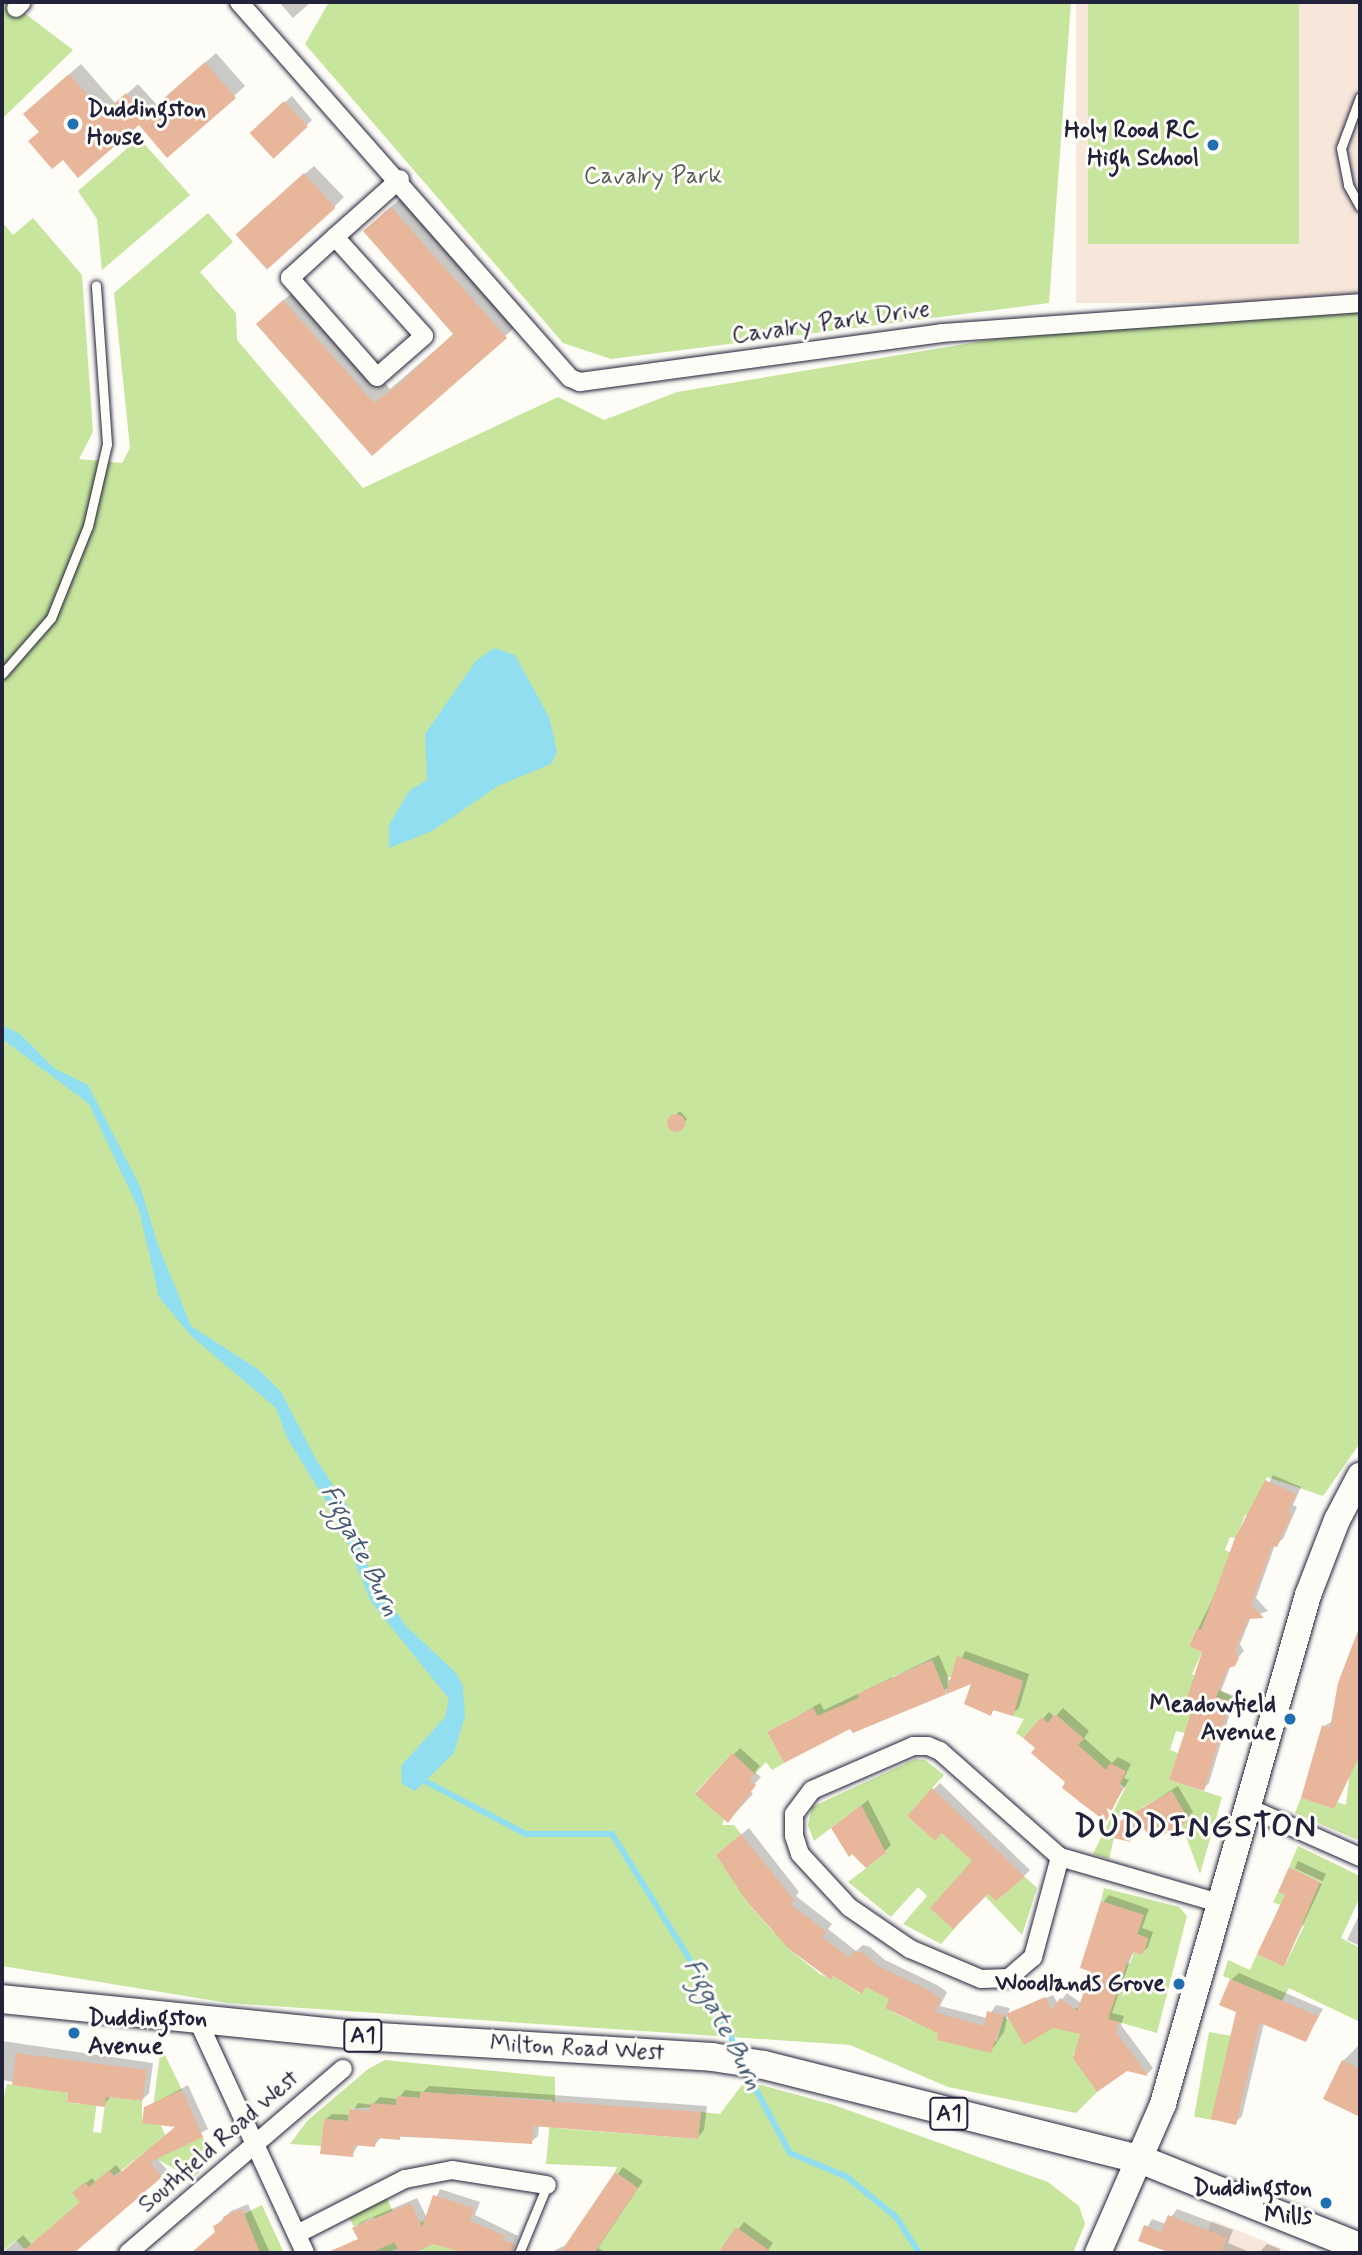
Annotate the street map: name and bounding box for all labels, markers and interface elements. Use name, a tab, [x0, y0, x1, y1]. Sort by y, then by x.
place label: Duddingston House	[87, 96, 206, 152]
marker: Duddingston House	[65, 116, 81, 132]
place label: Holy Rood RC High School	[1070, 117, 1199, 173]
marker: Holy Rood RC High School	[1205, 137, 1221, 153]
park label: Cavalry Park	[586, 163, 720, 191]
street label: Cavalry Park Drive	[733, 295, 929, 351]
water label: Figgate Burn	[311, 1477, 407, 1625]
place label: Meadowfield Avenue	[1149, 1691, 1276, 1747]
marker: Meadowfield Avenue	[1282, 1711, 1298, 1727]
district label: DUDDINGSTON	[1075, 1808, 1317, 1846]
water label: Figgate Burn	[674, 1951, 770, 2099]
place label: Woodlands Grove	[995, 1970, 1165, 1998]
marker: Woodlands Grove	[1171, 1976, 1187, 1992]
place label: Duddingston Avenue	[88, 2005, 207, 2061]
road number: A1	[342, 2016, 384, 2056]
marker: Duddingston Avenue	[66, 2025, 82, 2041]
street label: Milton Road West	[489, 2030, 665, 2068]
street label: Southfield Road West	[133, 2064, 305, 2220]
road number: A1	[928, 2094, 970, 2134]
place label: Duddingston Mills	[1193, 2175, 1312, 2231]
marker: Duddingston Mills	[1318, 2195, 1334, 2211]

